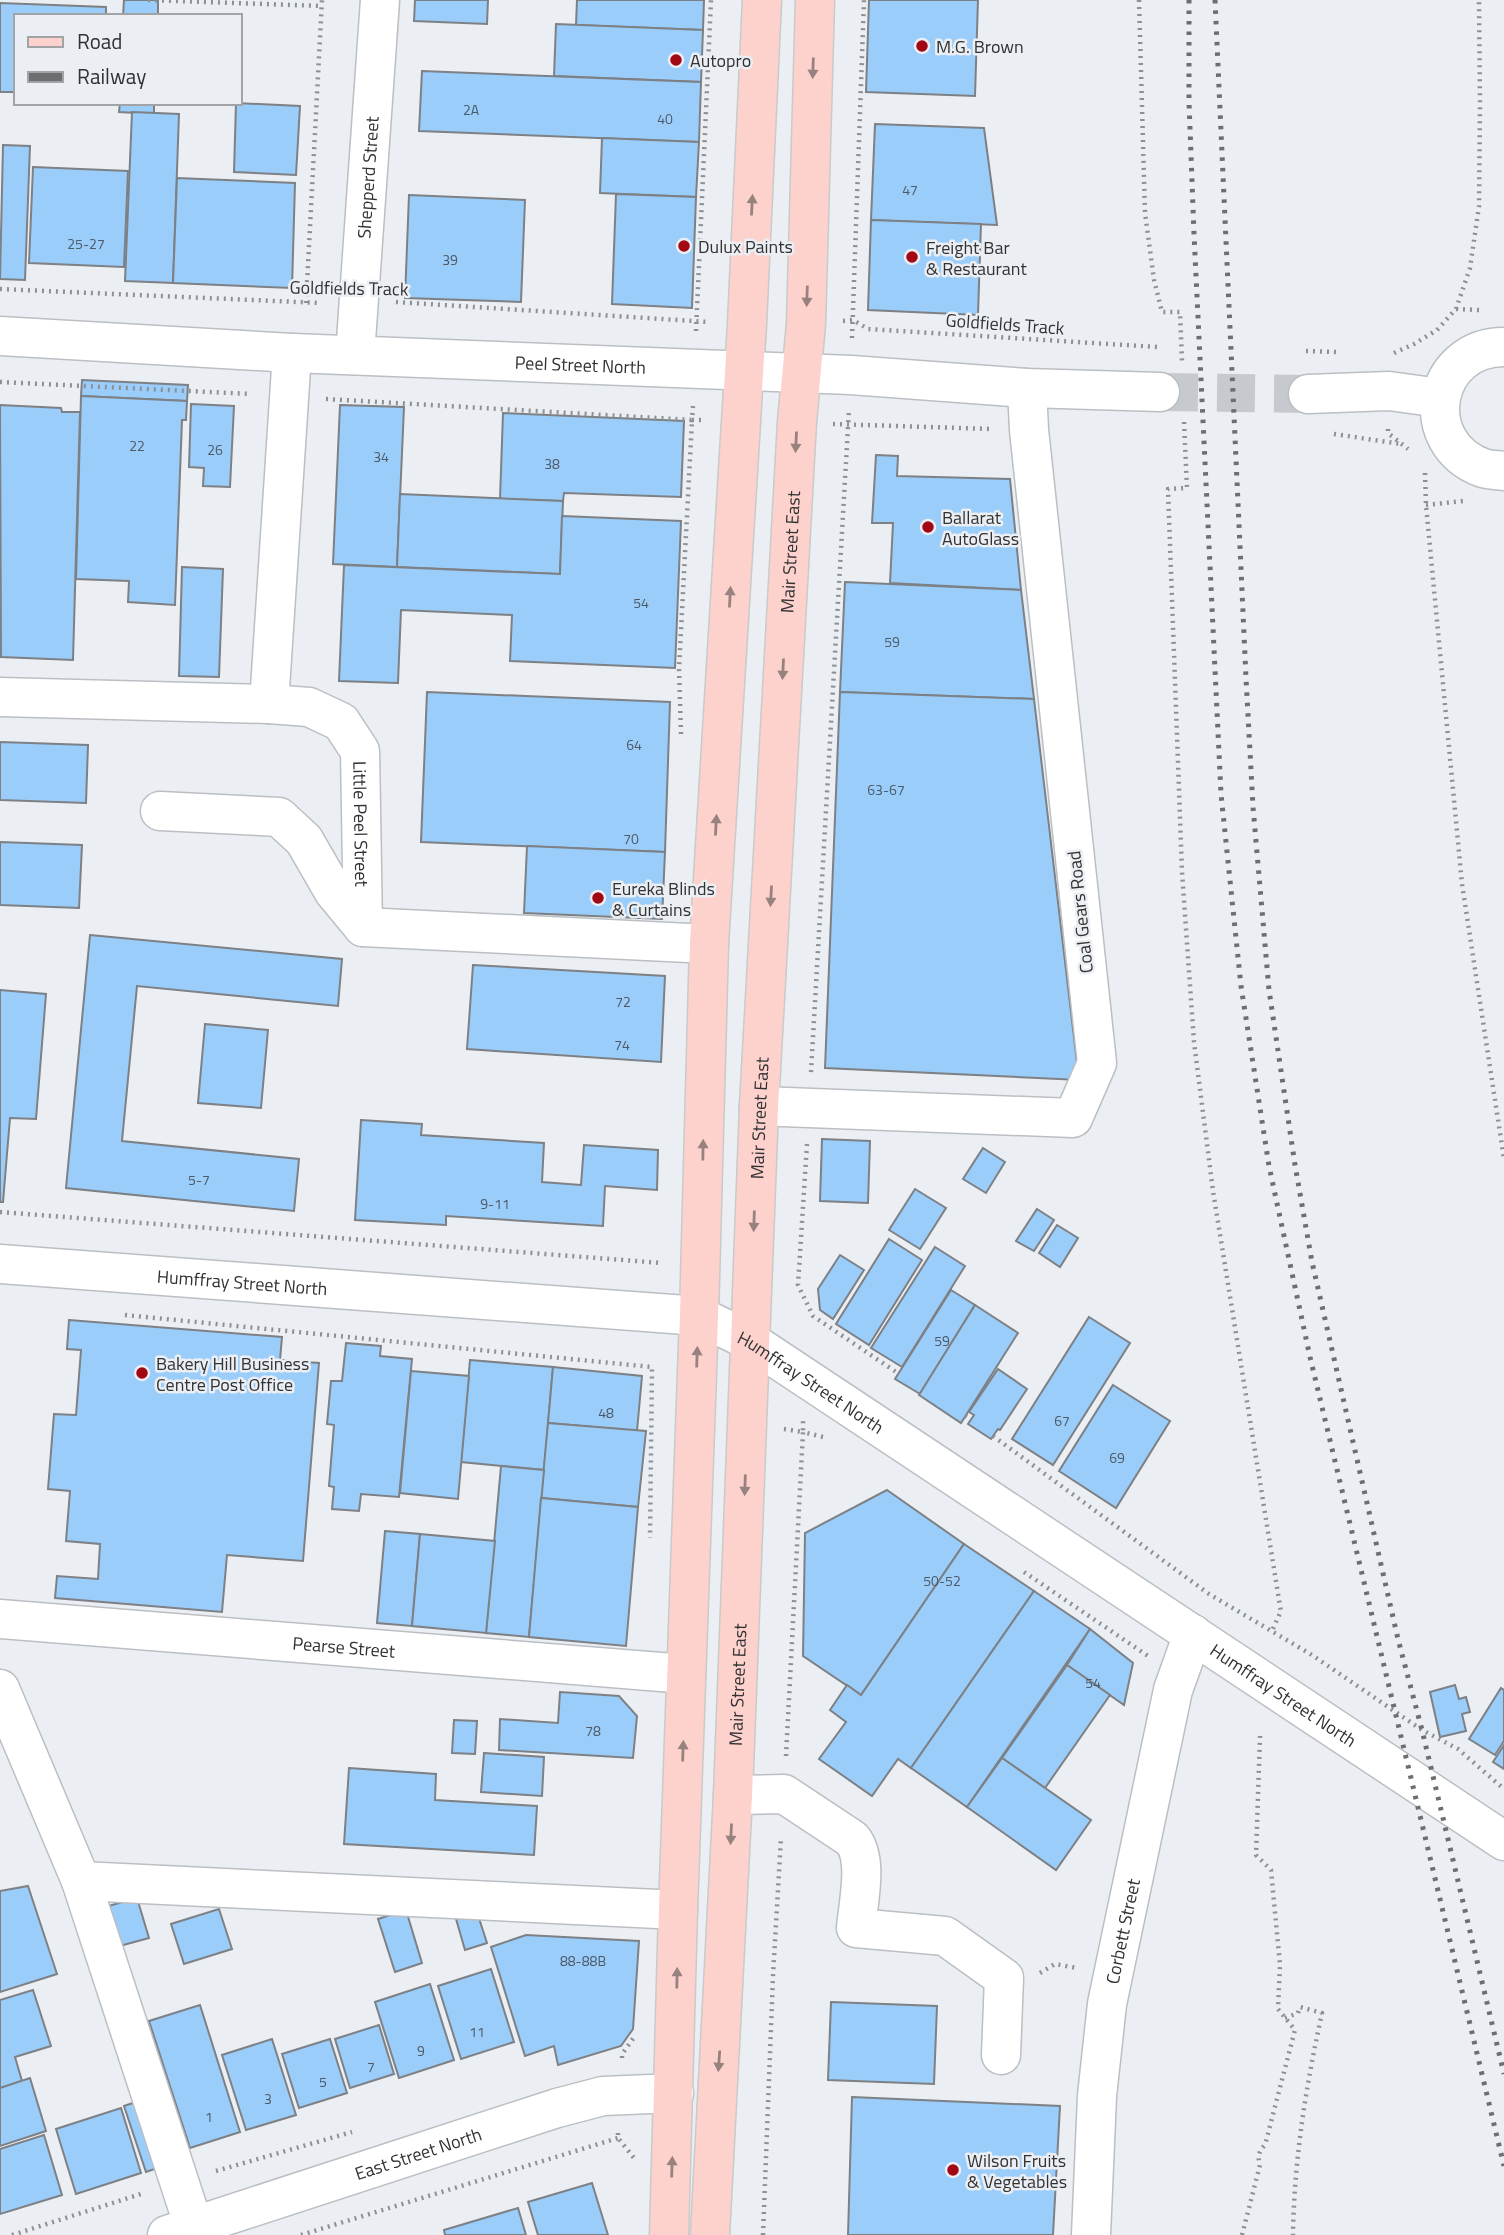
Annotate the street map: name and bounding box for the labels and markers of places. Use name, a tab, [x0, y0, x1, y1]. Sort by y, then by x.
place label: M.G. Brown	[936, 33, 1024, 60]
marker: M.G. Brown	[914, 38, 930, 54]
place label: Autopro	[690, 47, 751, 74]
marker: Autopro	[668, 52, 684, 68]
place label: Dulux Paints	[698, 233, 793, 260]
place label: Freight Bar & Restaurant	[926, 234, 1027, 282]
marker: Dulux Paints	[676, 238, 692, 254]
marker: Freight Bar & Restaurant	[904, 249, 920, 265]
place label: Ballarat AutoGlass	[942, 504, 1019, 552]
marker: Ballarat AutoGlass	[920, 519, 936, 535]
place label: Eureka Blinds & Curtains	[612, 875, 715, 923]
marker: Eureka Blinds & Curtains	[590, 890, 606, 906]
place label: Bakery Hill Business Centre Post Office	[156, 1350, 309, 1398]
marker: Bakery Hill Business Centre Post Office	[134, 1365, 150, 1381]
place label: Wilson Fruits & Vegetables	[967, 2147, 1067, 2195]
marker: Wilson Fruits & Vegetables	[945, 2162, 961, 2178]

